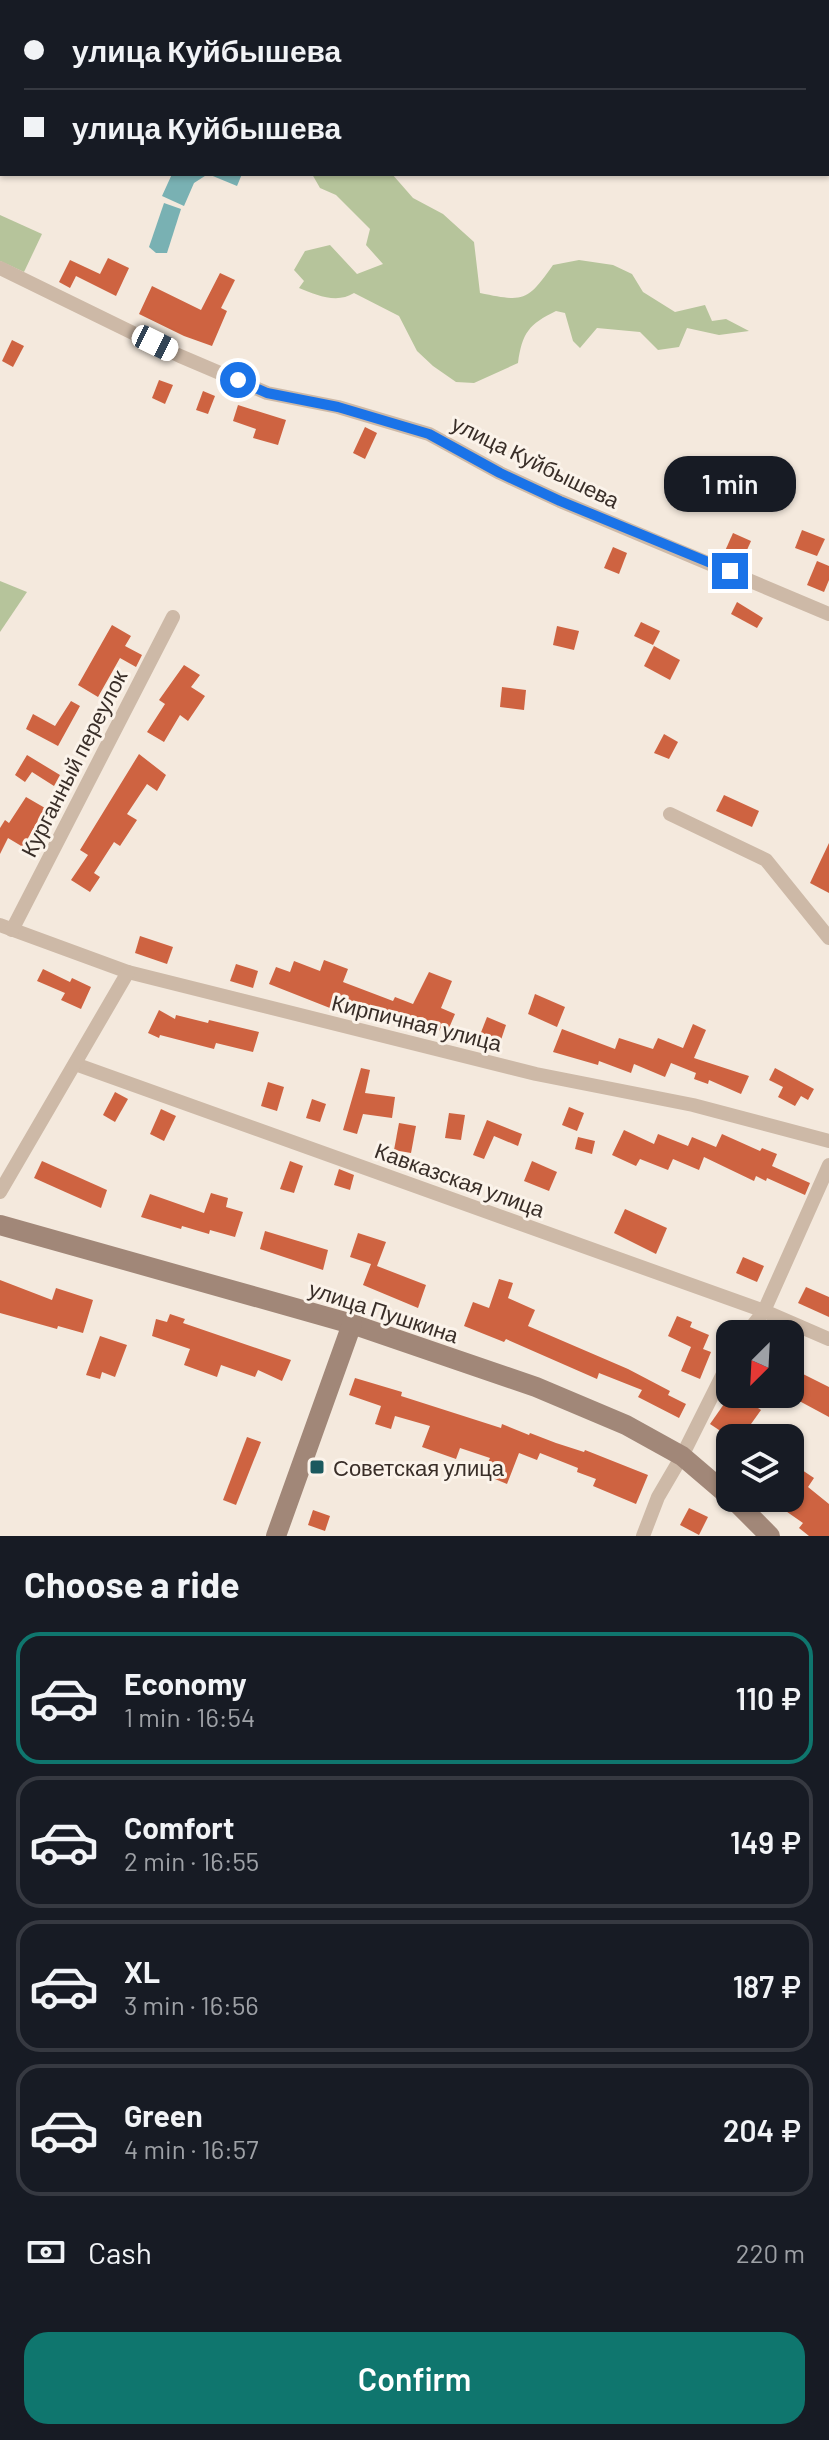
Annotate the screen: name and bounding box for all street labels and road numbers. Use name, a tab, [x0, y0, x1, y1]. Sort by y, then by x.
street label: улица Куйбышева	[448, 409, 625, 514]
street label: Курганный переулок	[15, 665, 132, 861]
street label: Кирпичная улица	[329, 988, 505, 1057]
street label: Кавказская улица	[371, 1136, 549, 1223]
street label: улица Пушкина	[306, 1275, 463, 1349]

